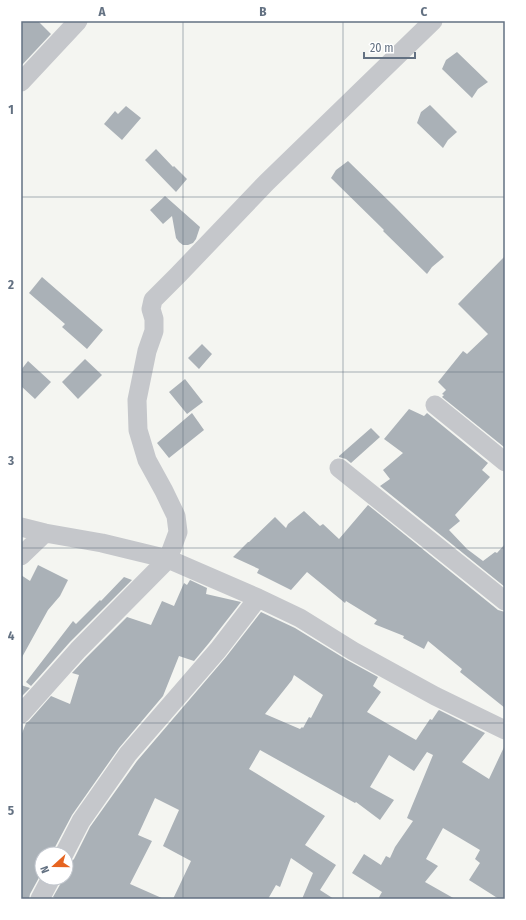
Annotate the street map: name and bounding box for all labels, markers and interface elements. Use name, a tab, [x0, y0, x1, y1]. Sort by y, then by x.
text: A	[97, 4, 106, 19]
text: B	[259, 4, 267, 19]
text: C	[421, 4, 428, 19]
scale bar	[364, 34, 415, 60]
text: 20 m	[370, 41, 394, 55]
text: 1	[8, 102, 14, 117]
text: 2	[7, 277, 14, 292]
text: 3	[7, 453, 14, 468]
text: 4	[8, 628, 15, 643]
text: 5	[8, 803, 14, 818]
north arrow	[34, 846, 74, 886]
text: N	[38, 864, 52, 875]

